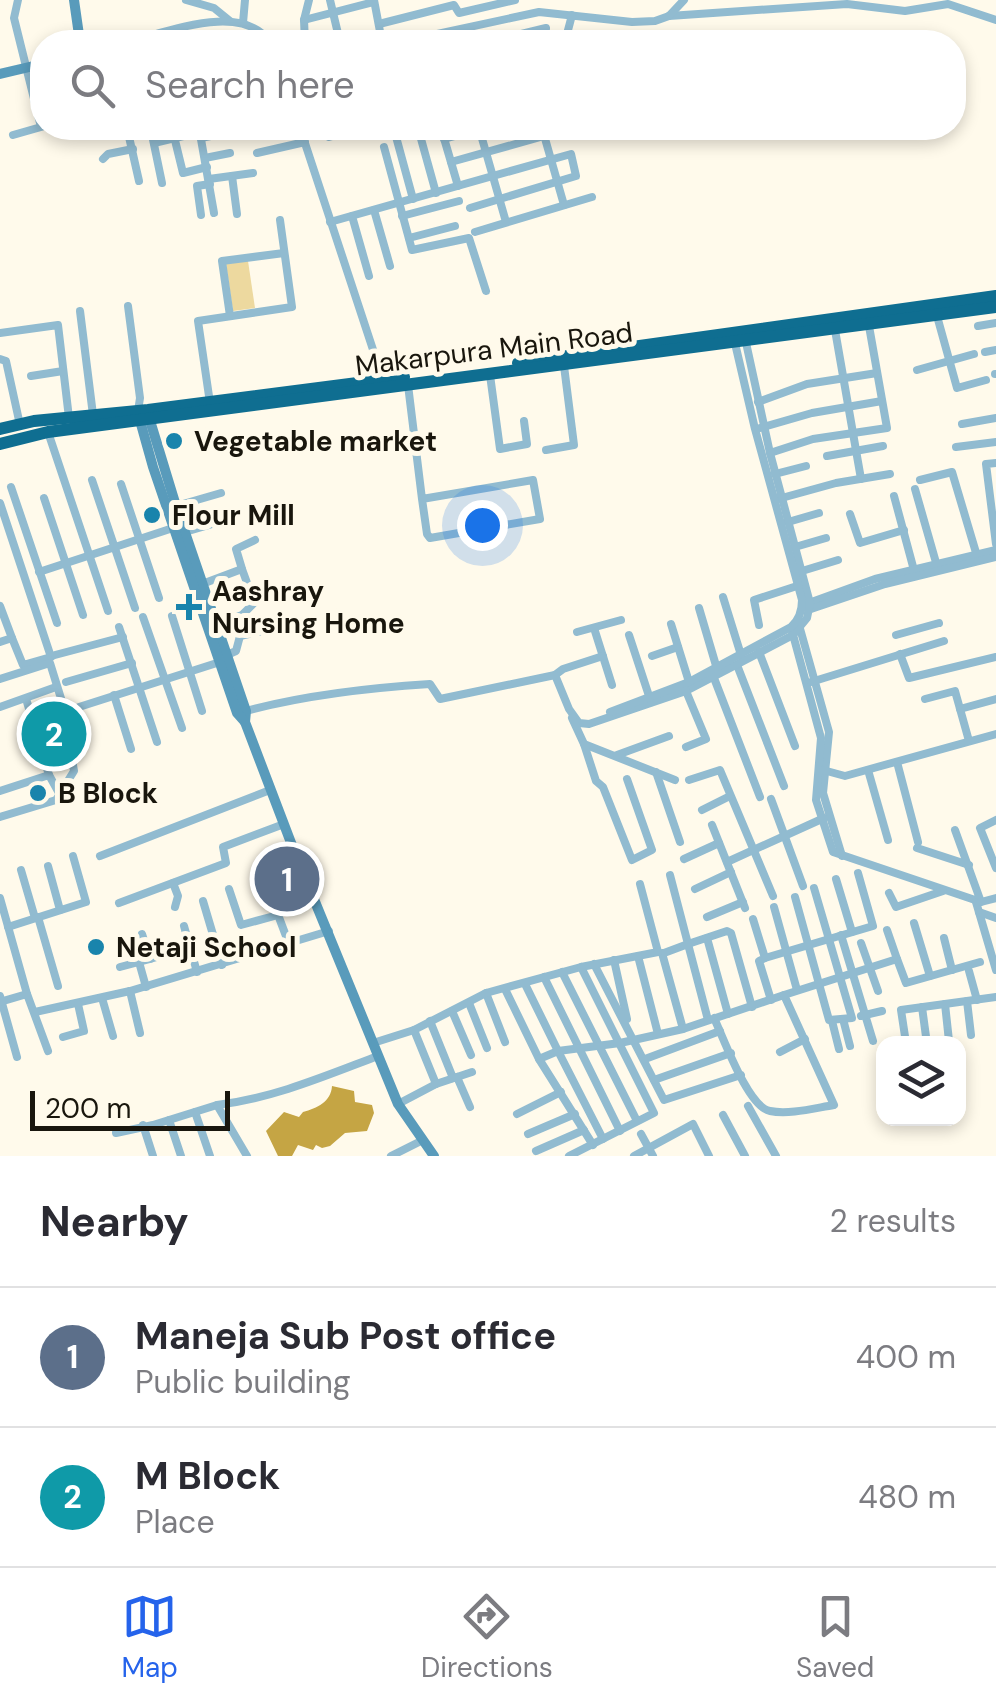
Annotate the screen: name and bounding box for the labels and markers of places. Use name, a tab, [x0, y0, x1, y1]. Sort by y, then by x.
place label: Vegetable market	[194, 423, 437, 460]
marker: Vegetable market	[163, 430, 185, 452]
place label: Flour Mill	[172, 497, 295, 534]
marker: Flour Mill	[141, 504, 163, 526]
place label: Aashray Nursing Home	[212, 573, 405, 642]
marker: Aashray Nursing Home	[176, 594, 202, 620]
pin: 2	[22, 696, 86, 772]
place label: B Block	[58, 775, 158, 812]
marker: B Block	[27, 782, 49, 804]
pin: 1	[254, 842, 320, 916]
place label: Netaji School	[116, 929, 296, 966]
marker: Netaji School	[85, 936, 107, 958]

